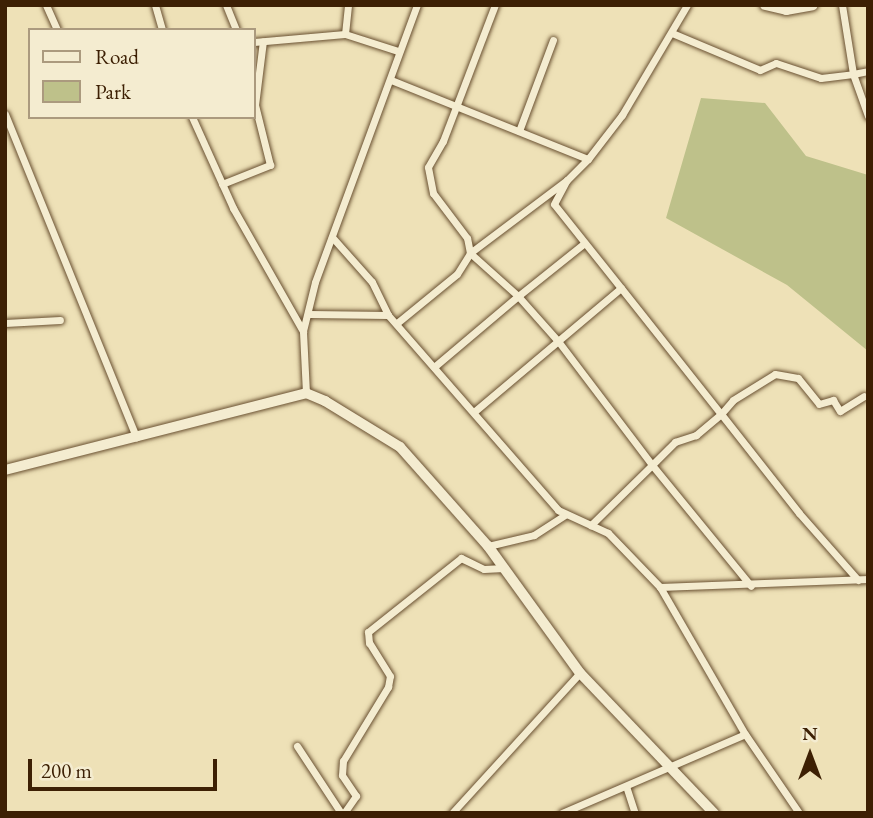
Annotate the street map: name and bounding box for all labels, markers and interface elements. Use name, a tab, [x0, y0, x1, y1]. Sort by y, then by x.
legend	[28, 28, 256, 119]
text: Road	[95, 43, 139, 70]
text: Park	[95, 78, 131, 105]
north arrow	[775, 720, 845, 790]
text: N	[802, 721, 818, 746]
scale bar	[32, 744, 220, 788]
text: 200 m	[41, 757, 92, 784]

